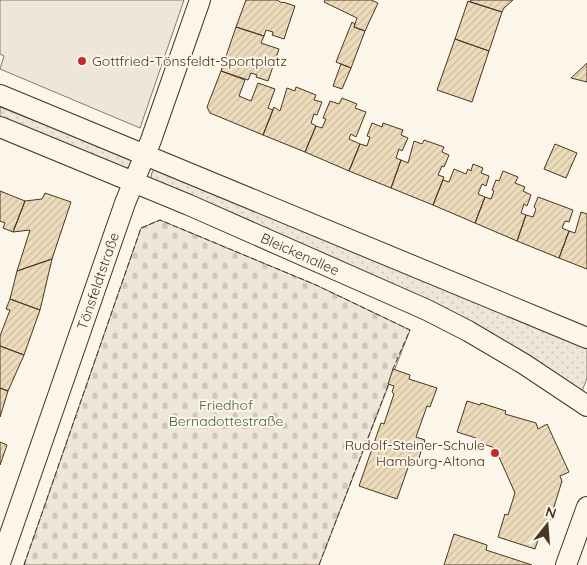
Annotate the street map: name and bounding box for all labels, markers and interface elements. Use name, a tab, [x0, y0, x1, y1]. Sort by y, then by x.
place label: Gottfried-Tönsfeldt-Sportplatz	[92, 52, 287, 70]
marker: Gottfried-Tönsfeldt-Sportplatz	[76, 55, 88, 67]
street label: Bleickenallee	[258, 229, 342, 279]
street label: Tönsfeldtstraße	[73, 230, 123, 332]
park label: Friedhof Bernadottestraße	[169, 396, 283, 430]
place label: Rudolf-Steiner-Schule Hamburg-Altona	[345, 436, 485, 470]
marker: Rudolf-Steiner-Schule Hamburg-Altona	[489, 447, 501, 459]
north arrow	[522, 500, 572, 550]
text: N	[543, 502, 558, 523]

